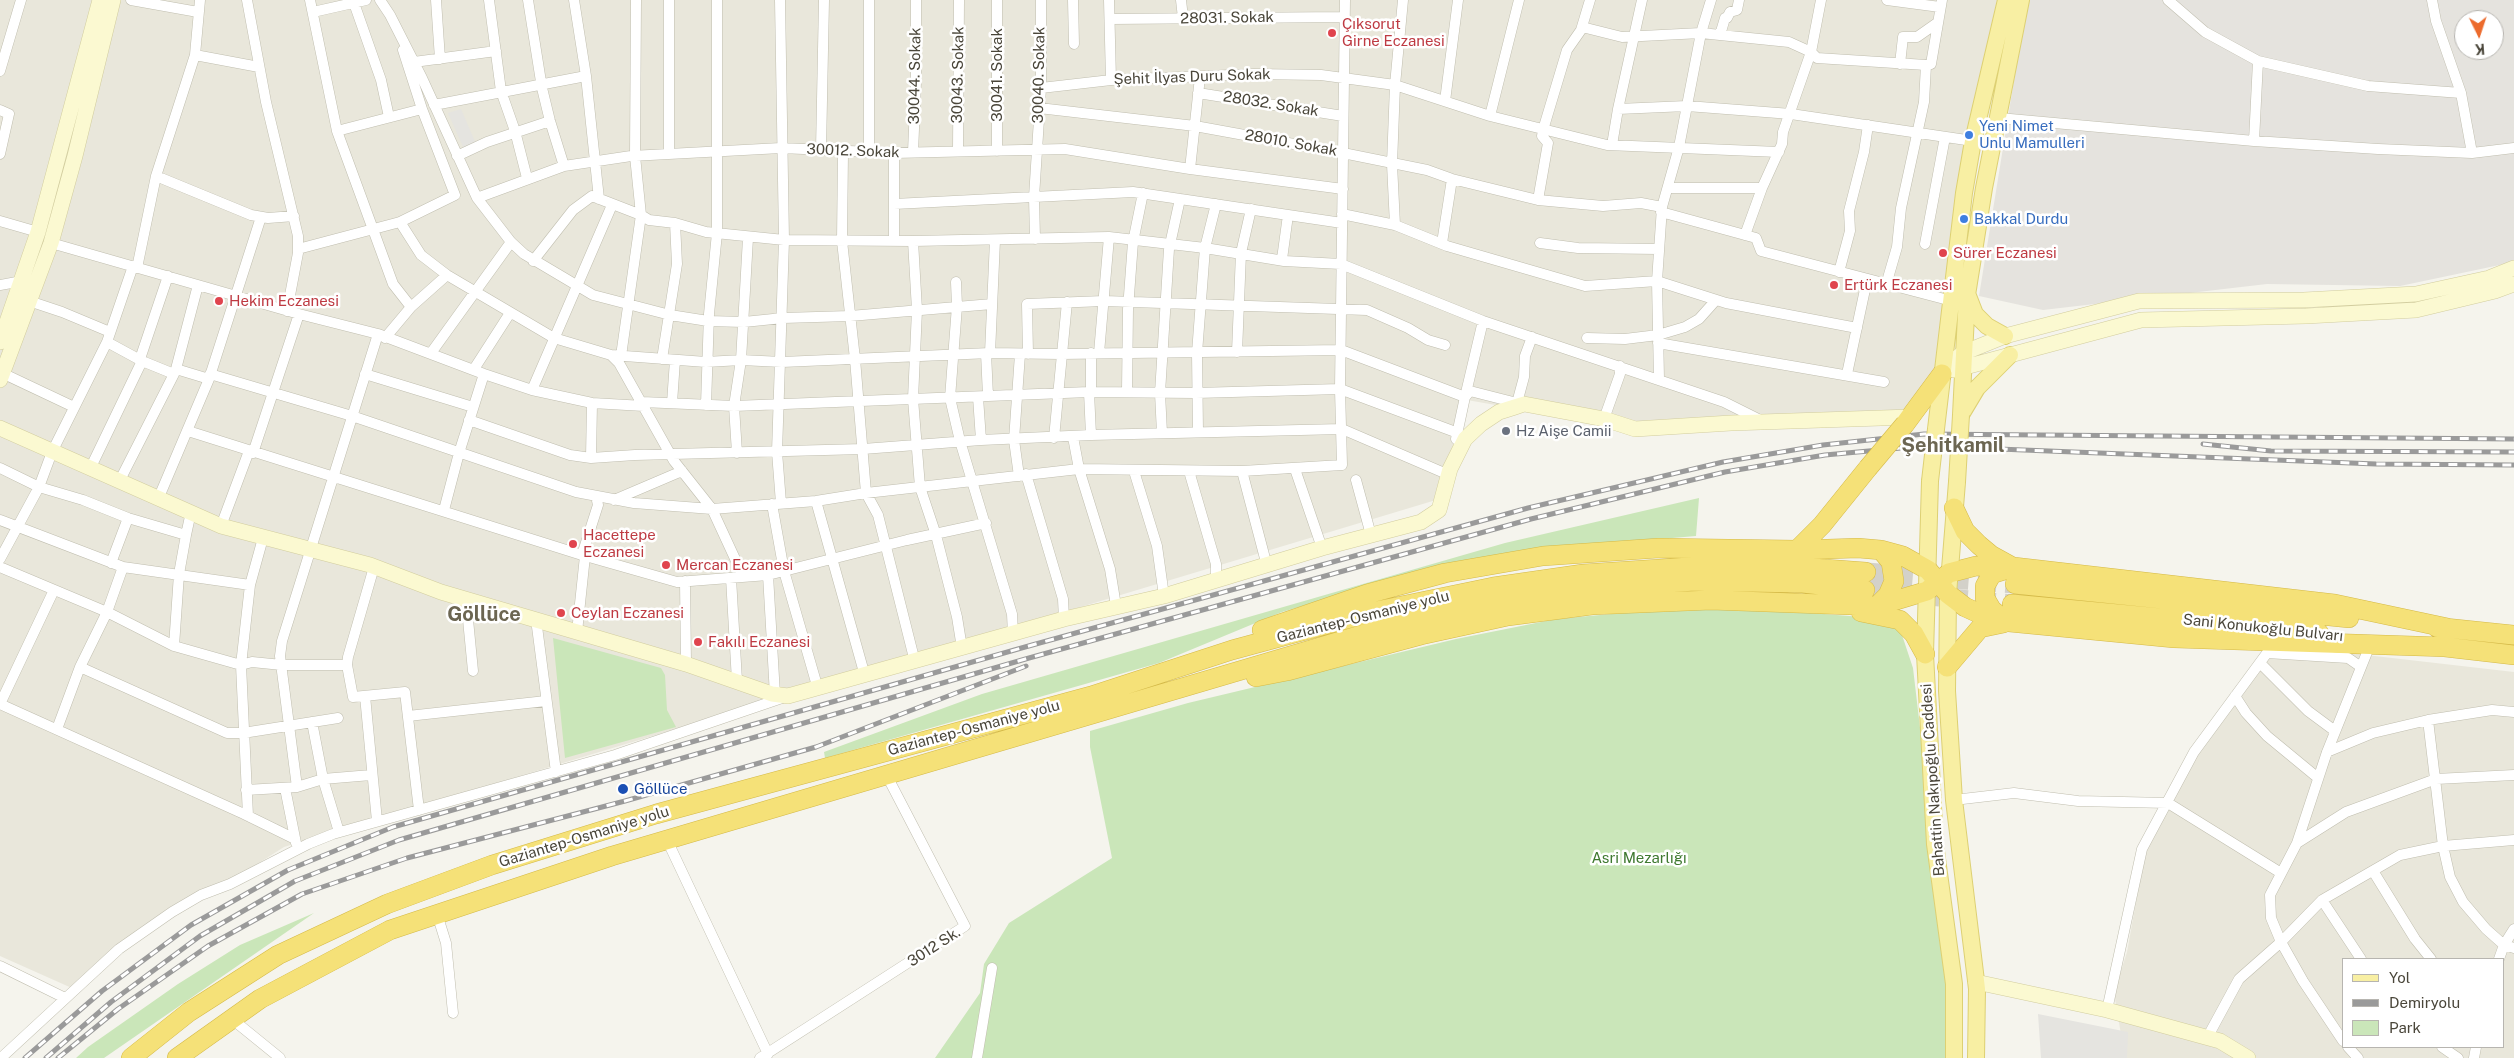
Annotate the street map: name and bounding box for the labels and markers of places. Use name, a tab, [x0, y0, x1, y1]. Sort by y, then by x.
place label: Çıksorut Girne Eczanesi	[1342, 15, 1445, 50]
marker: Çıksorut Girne Eczanesi	[1326, 27, 1338, 39]
place label: Yeni Nimet Unlu Mamulleri	[1979, 117, 2085, 152]
marker: Yeni Nimet Unlu Mamulleri	[1963, 129, 1975, 141]
place label: Bakkal Durdu	[1974, 210, 2068, 228]
marker: Bakkal Durdu	[1958, 213, 1970, 225]
place label: Sürer Eczanesi	[1953, 244, 2057, 262]
marker: Sürer Eczanesi	[1937, 247, 1949, 259]
place label: Ertürk Eczanesi	[1844, 276, 1952, 294]
marker: Ertürk Eczanesi	[1828, 279, 1840, 291]
place label: Hekim Eczanesi	[229, 292, 339, 310]
marker: Hekim Eczanesi	[213, 295, 225, 307]
place label: Hz Aişe Camii	[1516, 422, 1611, 440]
marker: Hz Aişe Camii	[1500, 425, 1512, 437]
place label: Hacettepe Eczanesi	[583, 526, 656, 561]
marker: Hacettepe Eczanesi	[567, 538, 579, 550]
place label: Mercan Eczanesi	[676, 556, 793, 574]
marker: Mercan Eczanesi	[660, 559, 672, 571]
place label: Ceylan Eczanesi	[571, 604, 684, 622]
marker: Ceylan Eczanesi	[555, 607, 567, 619]
place label: Fakılı Eczanesi	[708, 633, 810, 651]
marker: Fakılı Eczanesi	[692, 636, 704, 648]
place label: Göllüce	[634, 780, 687, 798]
marker: Göllüce	[616, 782, 630, 796]

